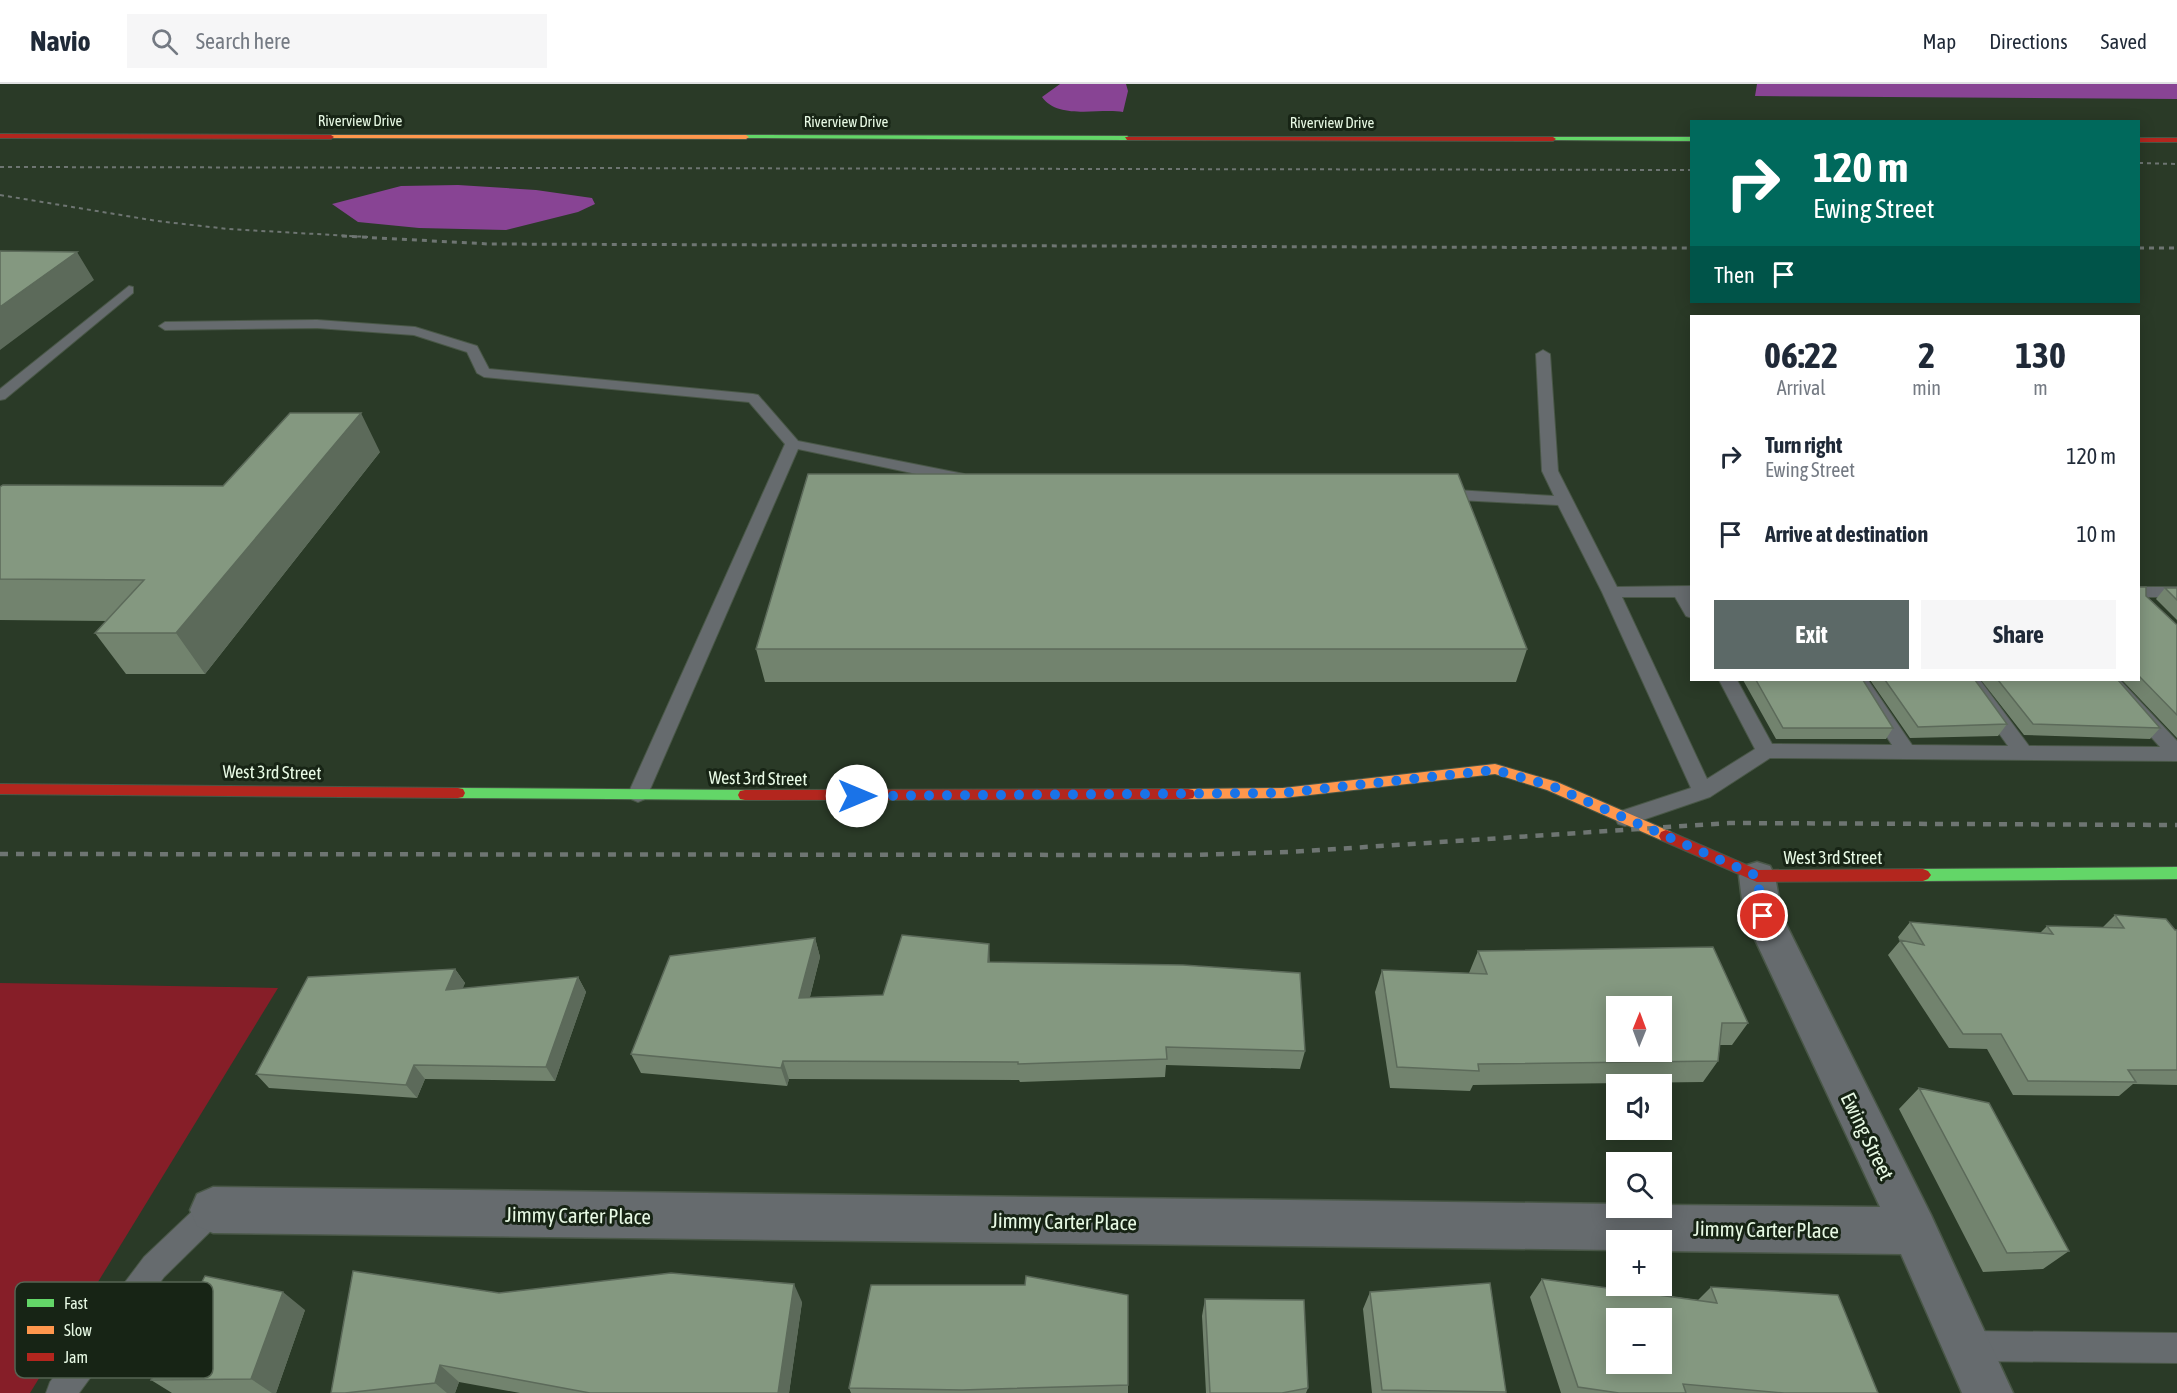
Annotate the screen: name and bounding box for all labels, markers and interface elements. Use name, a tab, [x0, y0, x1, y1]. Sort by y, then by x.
search box	[127, 14, 547, 68]
text: Navio	[30, 25, 91, 57]
icon: search	[148, 25, 181, 58]
text: Search here	[196, 28, 291, 54]
text: Map	[1922, 29, 1956, 53]
text: Directions	[1989, 29, 2068, 53]
text: Saved	[2101, 29, 2147, 53]
street label: Riverview Drive	[318, 112, 403, 129]
street label: Riverview Drive	[804, 113, 889, 130]
street label: Riverview Drive	[1290, 114, 1375, 131]
text: 120 m	[1813, 143, 1908, 191]
icon: right	[1714, 144, 1792, 222]
text: Ewing Street	[1813, 193, 1934, 224]
icon: arrive	[1767, 258, 1800, 291]
text: Then	[1714, 262, 1755, 288]
text: 06:22	[1764, 334, 1838, 376]
text: 2	[1918, 334, 1935, 376]
text: 130	[2015, 334, 2066, 376]
text: Arrival	[1777, 376, 1826, 399]
text: min	[1912, 376, 1941, 399]
text: m	[2033, 376, 2048, 399]
text: Turn right	[1765, 432, 1842, 458]
icon: right	[1714, 440, 1747, 473]
text: 120 m	[2066, 443, 2116, 469]
text: Ewing Street	[1765, 458, 1855, 481]
icon: arrive	[1714, 518, 1747, 551]
text: Arrive at destination	[1765, 521, 1928, 547]
text: 10 m	[2076, 521, 2116, 547]
button: Exit	[1714, 600, 1909, 669]
button: Share	[1921, 600, 2116, 669]
street label: West 3rd Street	[222, 761, 322, 783]
position arrow	[825, 764, 889, 828]
street label: West 3rd Street	[708, 767, 808, 789]
street label: West 3rd Street	[1784, 847, 1882, 868]
pin	[1737, 890, 1788, 941]
icon: arrive	[1746, 899, 1779, 932]
north arrow	[1606, 996, 1672, 1062]
map controls	[1606, 996, 1672, 1374]
button: sound	[1606, 1074, 1672, 1140]
street label: Ewing Street	[1837, 1088, 1899, 1184]
button: search	[1606, 1152, 1672, 1218]
street label: Jimmy Carter Place	[505, 1202, 651, 1228]
street label: Jimmy Carter Place	[991, 1208, 1137, 1234]
street label: Jimmy Carter Place	[1693, 1216, 1839, 1242]
button: +	[1606, 1230, 1672, 1296]
legend	[15, 1282, 213, 1378]
text: Fast	[64, 1294, 88, 1312]
button: −	[1606, 1308, 1672, 1374]
text: Slow	[64, 1321, 92, 1339]
text: Jam	[64, 1348, 88, 1366]

